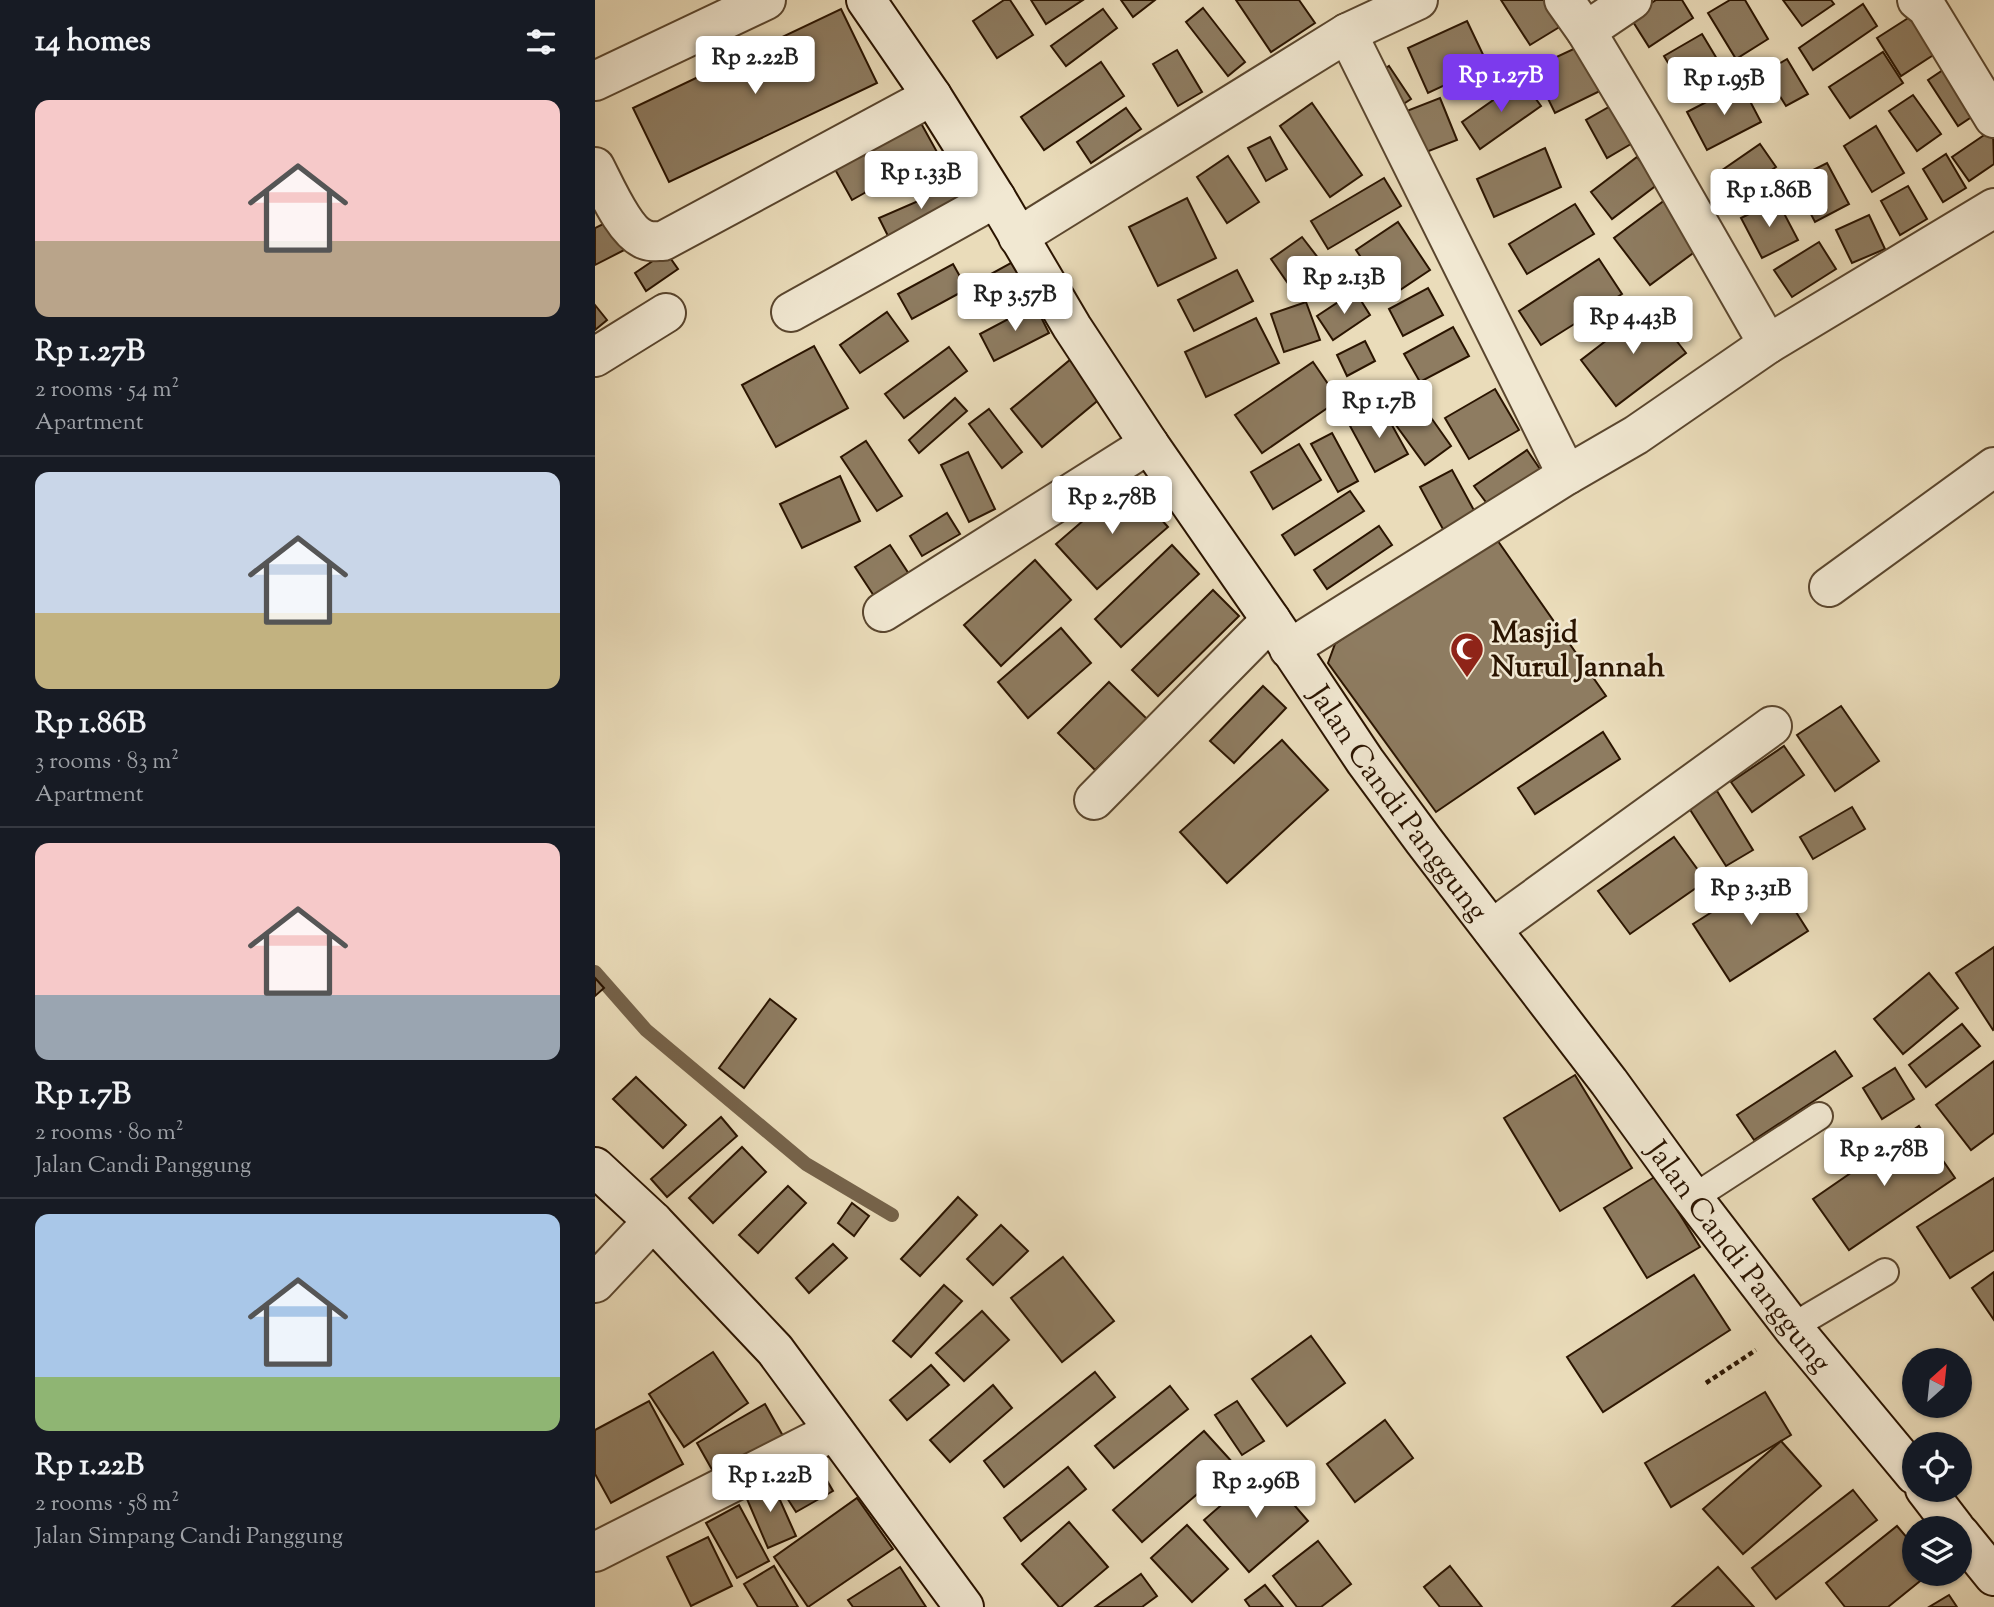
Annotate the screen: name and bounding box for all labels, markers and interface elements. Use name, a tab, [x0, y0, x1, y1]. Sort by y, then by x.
text: 14 homes	[35, 21, 151, 64]
icon: filters	[522, 23, 560, 61]
pin: Rp 2.22B	[683, 36, 827, 96]
text: Rp 2.22B	[712, 42, 798, 75]
pin: Rp 1.27B	[1429, 54, 1573, 114]
pin: Rp 1.95B	[1652, 58, 1796, 117]
text: Rp 1.27B	[1459, 60, 1543, 93]
text: Rp 1.95B	[1684, 63, 1764, 96]
icon: home	[235, 145, 361, 271]
pin: Rp 1.33B	[849, 152, 993, 211]
text: Rp 1.33B	[881, 157, 961, 190]
pin: Rp 1.86B	[1697, 170, 1841, 229]
text: Rp 1.86B	[1727, 175, 1812, 208]
pin: Rp 2.13B	[1272, 256, 1416, 316]
text: Rp 2.13B	[1303, 262, 1385, 295]
pin: Rp 3.57B	[943, 274, 1087, 333]
text: Rp 3.57B	[974, 279, 1056, 312]
pin: Rp 4.43B	[1561, 296, 1705, 356]
text: Rp 4.43B	[1590, 302, 1676, 335]
text: Rp 1.27B	[35, 331, 145, 374]
text: 2 rooms · 54 m²	[35, 374, 179, 407]
pin: Rp 1.7B	[1314, 380, 1444, 440]
text: Rp 1.7B	[1342, 386, 1416, 419]
text: Apartment	[35, 407, 144, 440]
pin: Rp 2.78B	[1040, 476, 1184, 536]
text: Rp 2.78B	[1068, 482, 1156, 515]
icon: home	[235, 517, 361, 643]
place label: Masjid Nurul Jannah	[1491, 613, 1665, 690]
mosque icon: Masjid Nurul Jannah	[1448, 630, 1486, 679]
street label: Jalan Candi Panggung	[1295, 676, 1497, 931]
text: Rp 1.86B	[35, 703, 146, 746]
text: 3 rooms · 83 m²	[35, 746, 179, 779]
text: Apartment	[35, 779, 144, 812]
pin: Rp 3.31B	[1679, 867, 1823, 927]
text: Rp 3.31B	[1711, 873, 1791, 906]
icon: home	[235, 888, 361, 1014]
text: Rp 1.7B	[35, 1074, 131, 1117]
text: 2 rooms · 80 m²	[35, 1117, 183, 1150]
pin: Rp 2.78B	[1812, 1128, 1956, 1188]
street label: Jalan Candi Panggung	[1633, 1131, 1840, 1383]
text: Rp 2.78B	[1840, 1134, 1928, 1167]
text: Jalan Candi Panggung	[35, 1150, 251, 1183]
icon: home	[235, 1259, 361, 1385]
north arrow	[1902, 1348, 1972, 1418]
map controls	[1902, 1348, 1972, 1586]
button: locate	[1902, 1432, 1972, 1502]
text: Rp 1.22B	[35, 1445, 144, 1488]
pin: Rp 1.22B	[698, 1454, 842, 1514]
text: Rp 1.22B	[728, 1460, 812, 1493]
pin: Rp 2.96B	[1184, 1460, 1328, 1520]
text: Rp 2.96B	[1212, 1466, 1300, 1499]
text: 2 rooms · 58 m²	[35, 1488, 179, 1521]
button: layers	[1902, 1516, 1972, 1586]
text: Jalan Simpang Candi Panggung	[35, 1521, 343, 1554]

